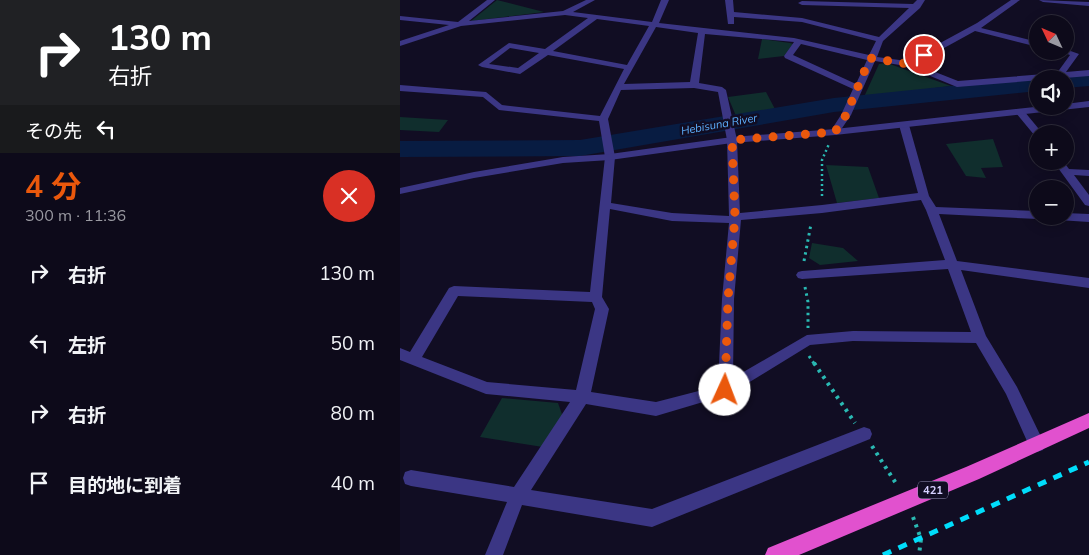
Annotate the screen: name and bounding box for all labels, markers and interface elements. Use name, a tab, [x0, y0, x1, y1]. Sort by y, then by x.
text: 130 m	[108, 15, 212, 59]
north arrow	[1029, 15, 1074, 60]
map controls	[1029, 15, 1074, 225]
icon: right	[25, 20, 90, 85]
pin	[903, 34, 945, 76]
icon: arrive	[910, 41, 938, 69]
text: 右折	[108, 62, 152, 90]
button: sound	[1029, 70, 1074, 115]
water label: Hebisuna River	[680, 110, 759, 138]
icon: left	[92, 115, 120, 143]
text: その先	[25, 119, 82, 143]
button: +	[1029, 125, 1074, 170]
text: 4 分	[25, 167, 81, 205]
button: close	[323, 170, 375, 222]
button: −	[1029, 180, 1074, 225]
text: 300 m · 11:36	[25, 205, 126, 225]
icon: right	[25, 259, 53, 287]
text: 130 m	[319, 261, 375, 285]
text: 右折	[68, 263, 106, 287]
icon: left	[25, 329, 53, 357]
text: 50 m	[331, 331, 375, 355]
text: 左折	[68, 333, 106, 357]
position arrow	[698, 363, 750, 415]
icon: right	[25, 399, 53, 427]
text: 80 m	[331, 401, 375, 425]
text: 右折	[68, 403, 106, 427]
icon: arrive	[25, 469, 53, 497]
text: 40 m	[331, 471, 375, 495]
text: 目的地に到着	[68, 473, 182, 497]
road number: 421	[918, 482, 948, 498]

